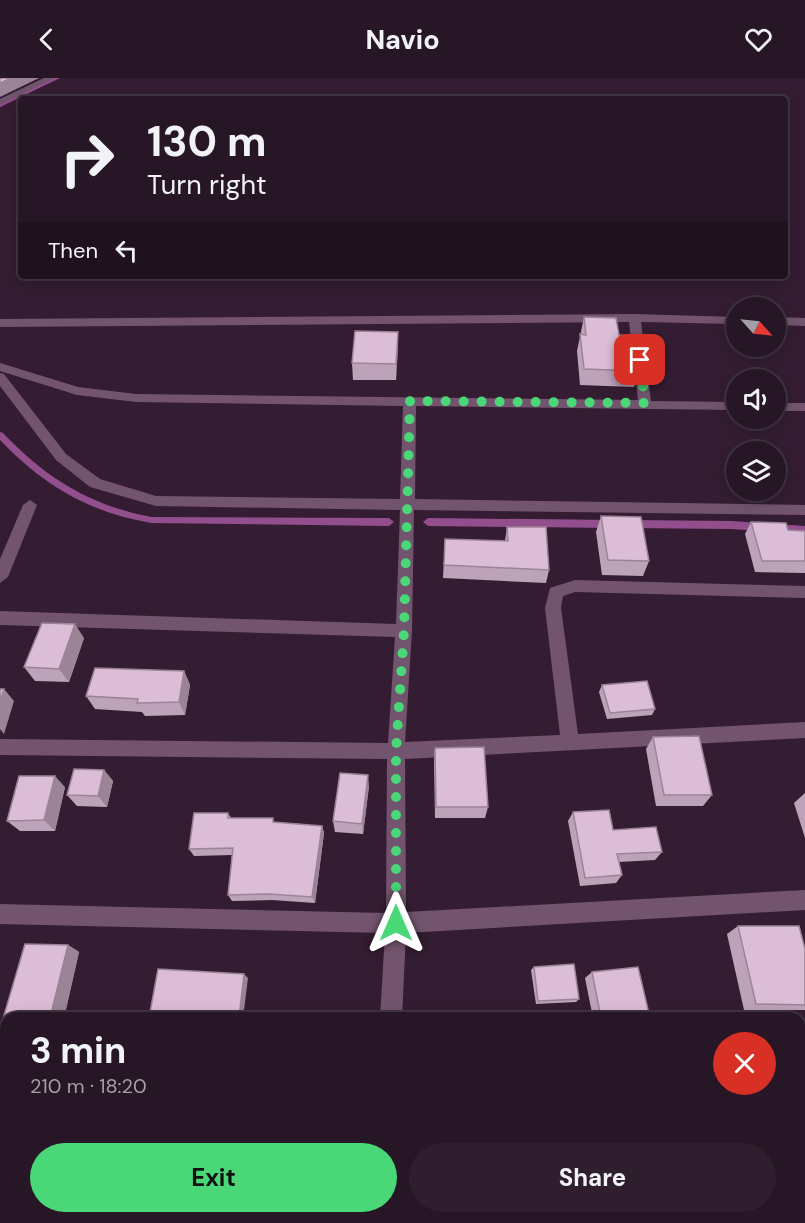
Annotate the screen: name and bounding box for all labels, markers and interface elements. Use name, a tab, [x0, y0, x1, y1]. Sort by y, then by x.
text: Navio	[365, 22, 440, 57]
icon: back	[30, 23, 63, 56]
icon: heart	[742, 23, 775, 56]
text: 130 m	[147, 114, 267, 169]
icon: right	[48, 120, 126, 198]
text: Turn right	[147, 167, 267, 202]
icon: left	[110, 234, 143, 267]
text: Then	[48, 236, 98, 265]
north arrow	[726, 297, 786, 357]
map controls	[726, 297, 786, 501]
pin	[614, 334, 665, 385]
icon: arrive	[623, 343, 656, 376]
button: sound	[726, 369, 786, 429]
button: layers	[726, 441, 786, 501]
position arrow	[364, 891, 428, 955]
text: 3 min	[30, 1027, 126, 1074]
button: close	[713, 1032, 776, 1095]
text: 210 m · 18:20	[30, 1073, 147, 1099]
button: Exit	[30, 1143, 397, 1212]
button: Share	[409, 1143, 776, 1212]

